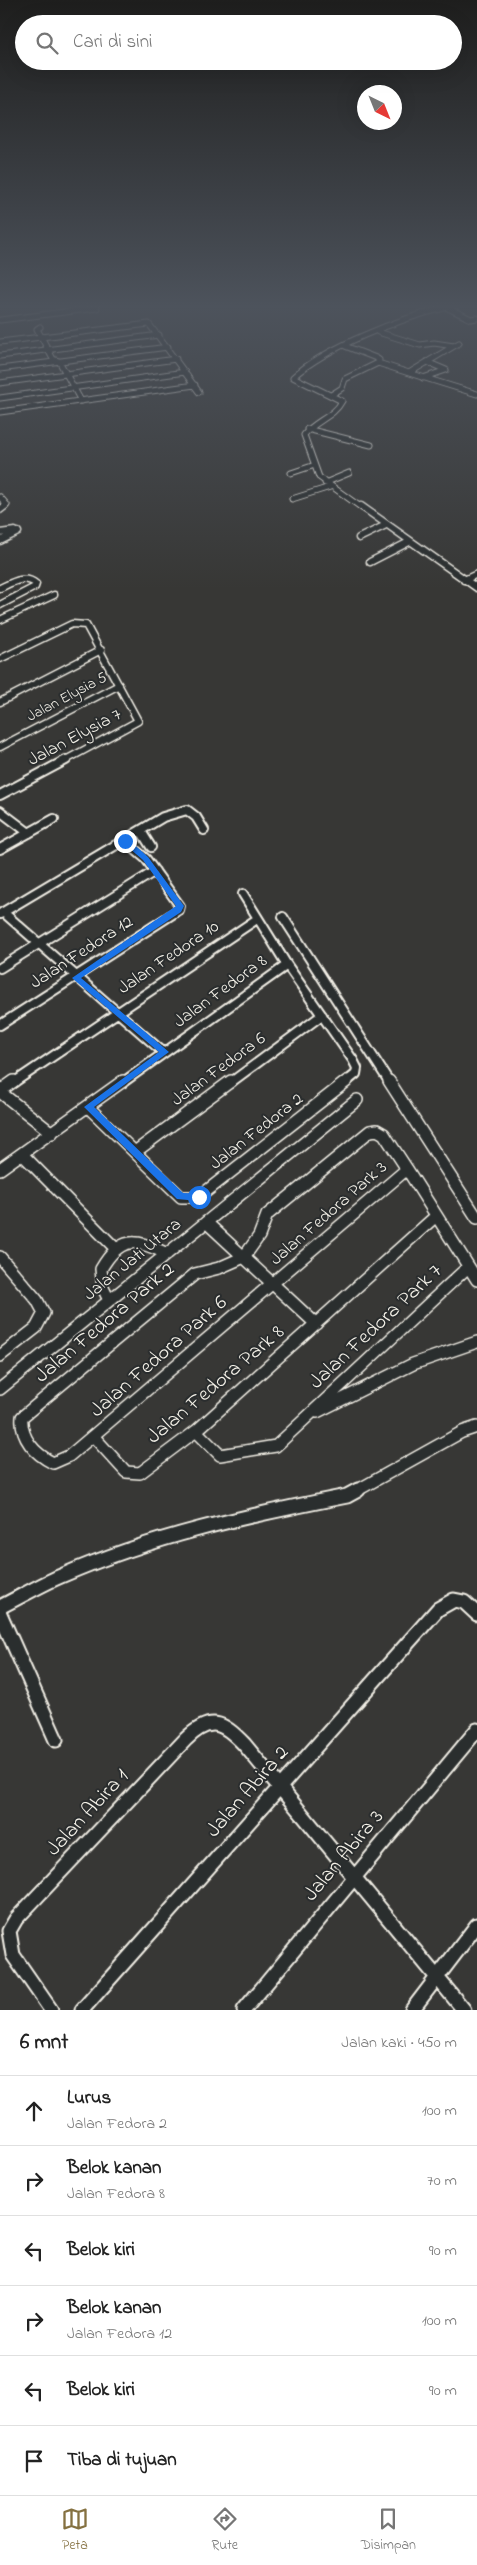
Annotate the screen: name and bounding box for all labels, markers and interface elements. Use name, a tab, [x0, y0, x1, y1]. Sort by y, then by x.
search box	[15, 15, 462, 70]
icon: search	[33, 29, 61, 57]
text: Cari di sini	[73, 29, 152, 56]
north arrow	[357, 85, 402, 130]
street label: Jalan Elysia 5	[23, 666, 112, 728]
street label: Jalan Elysia 7	[24, 702, 127, 774]
route end	[114, 830, 137, 853]
street label: Jalan Fedora 12	[25, 910, 139, 996]
street label: Jalan Fedora 10	[113, 914, 225, 1002]
street label: Jalan Fedora 8	[169, 949, 273, 1035]
street label: Jalan Fedora 6	[166, 1027, 272, 1113]
street label: Jalan Fedora 2	[205, 1087, 309, 1177]
street label: Jalan Fedora Park 3	[265, 1156, 393, 1272]
route start	[188, 1186, 211, 1209]
street label: Jalan Jati Utara	[78, 1212, 188, 1308]
street label: Jalan Fedora Park 2	[29, 1255, 181, 1391]
street label: Jalan Fedora Park 7	[303, 1257, 450, 1397]
street label: Jalan Fedora Park 6	[84, 1289, 234, 1425]
street label: Jalan Fedora Park 8	[140, 1318, 292, 1452]
street label: Jalan Abira 2	[199, 1739, 297, 1845]
street label: Jalan Abira 1	[40, 1762, 137, 1863]
street label: Jalan Abira 3	[297, 1804, 391, 1908]
text: 6 mnt	[20, 2028, 68, 2058]
text: Jalan kaki · 450 m	[341, 2031, 457, 2055]
text: Lurus	[67, 2085, 111, 2112]
icon: ahead	[20, 2097, 48, 2125]
text: 100 m	[422, 2099, 457, 2123]
text: Jalan Fedora 2	[67, 2112, 167, 2136]
text: Belok kanan	[67, 2155, 161, 2182]
icon: right	[20, 2167, 48, 2195]
text: 70 m	[427, 2169, 457, 2193]
text: Jalan Fedora 8	[67, 2182, 165, 2206]
icon: left	[20, 2237, 48, 2265]
text: Belok kiri	[67, 2237, 135, 2264]
text: 90 m	[429, 2239, 457, 2263]
text: Belok kanan	[67, 2295, 161, 2322]
icon: right	[20, 2307, 48, 2335]
text: 100 m	[422, 2309, 457, 2333]
text: Jalan Fedora 12	[67, 2322, 172, 2346]
icon: left	[20, 2377, 48, 2405]
text: Belok kiri	[67, 2377, 135, 2404]
text: 90 m	[429, 2379, 457, 2403]
icon: arrive	[20, 2447, 48, 2475]
text: Tiba di tujuan	[67, 2447, 177, 2474]
tab: Peta	[61, 2505, 89, 2556]
tab: Rute	[211, 2505, 239, 2556]
tab: Disimpan	[361, 2505, 416, 2556]

